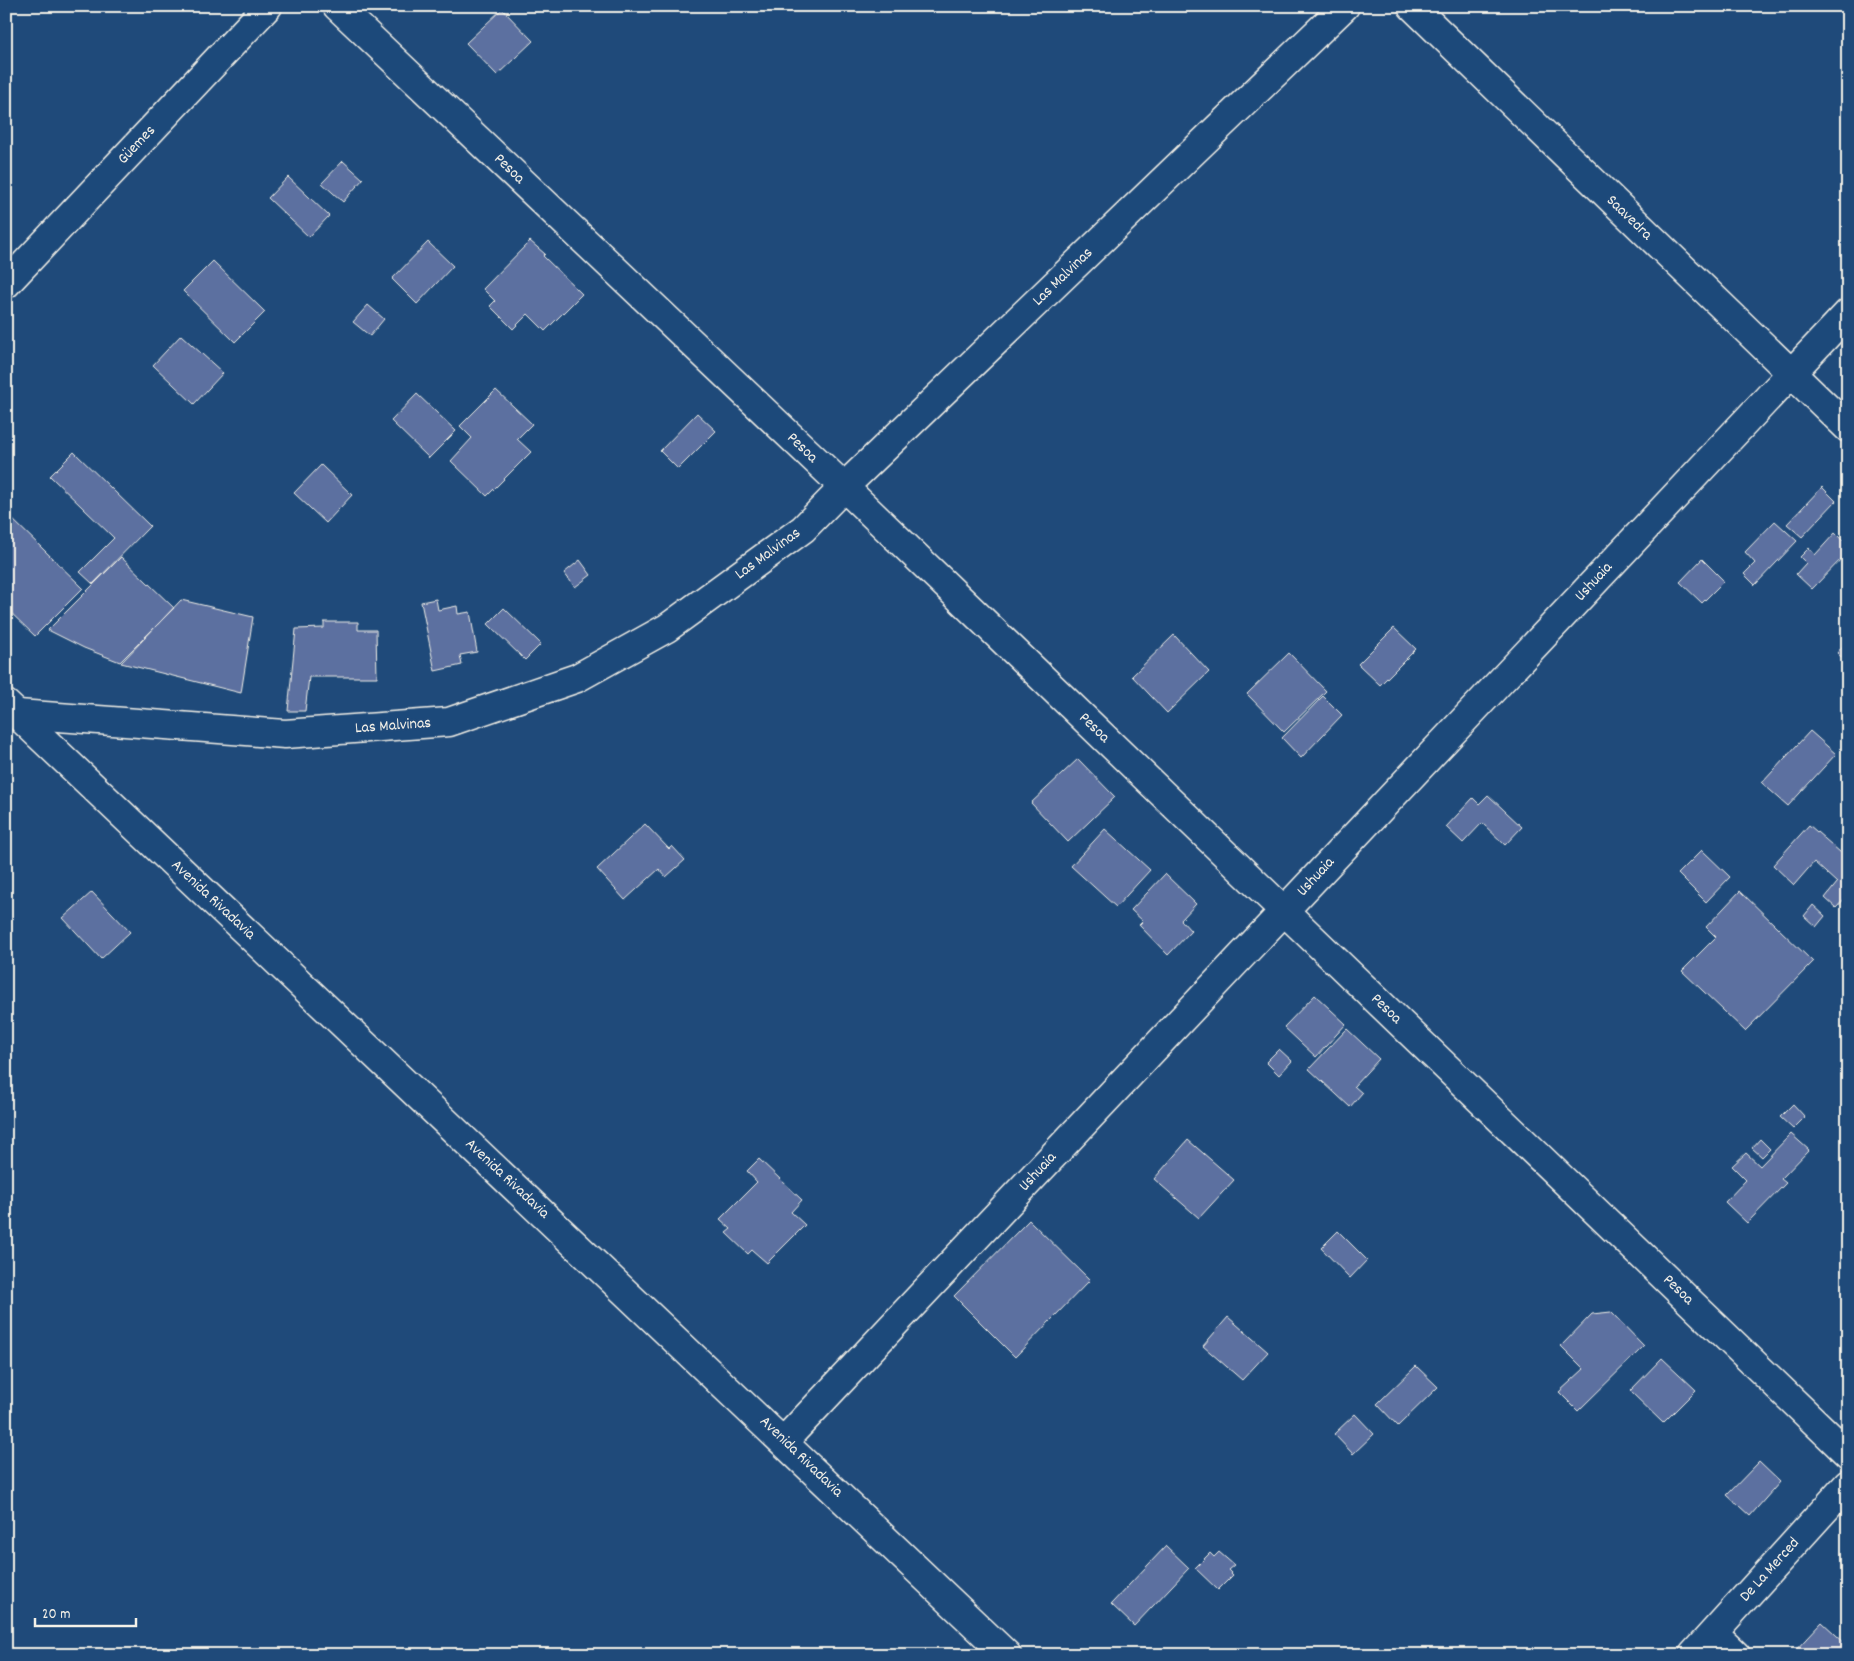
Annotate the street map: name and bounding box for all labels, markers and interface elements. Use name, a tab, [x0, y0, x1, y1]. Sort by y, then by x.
street label: Güemes	[113, 120, 162, 170]
street label: Pesoa	[488, 148, 530, 190]
street label: Saavedra	[1601, 190, 1658, 246]
street label: Las Malvinas	[1028, 242, 1099, 312]
street label: Pesoa	[781, 427, 823, 469]
street label: Las Malvinas	[730, 522, 806, 586]
street label: Ushuaia	[1570, 557, 1619, 607]
street label: Pesoa	[1073, 707, 1115, 749]
street label: Las Malvinas	[354, 712, 432, 740]
street label: Ushuaia	[1292, 852, 1341, 902]
street label: Avenida Rivadavia	[165, 855, 261, 946]
street label: Pesoa	[1365, 988, 1407, 1030]
street label: Avenida Rivadavia	[459, 1134, 555, 1225]
street label: Ushuaia	[1014, 1147, 1063, 1197]
street label: Pesoa	[1657, 1269, 1699, 1311]
street label: Avenida Rivadavia	[754, 1411, 848, 1503]
street label: De La Merced	[1735, 1533, 1805, 1607]
scale bar	[35, 1596, 136, 1628]
text: 20 m	[42, 1604, 70, 1626]

